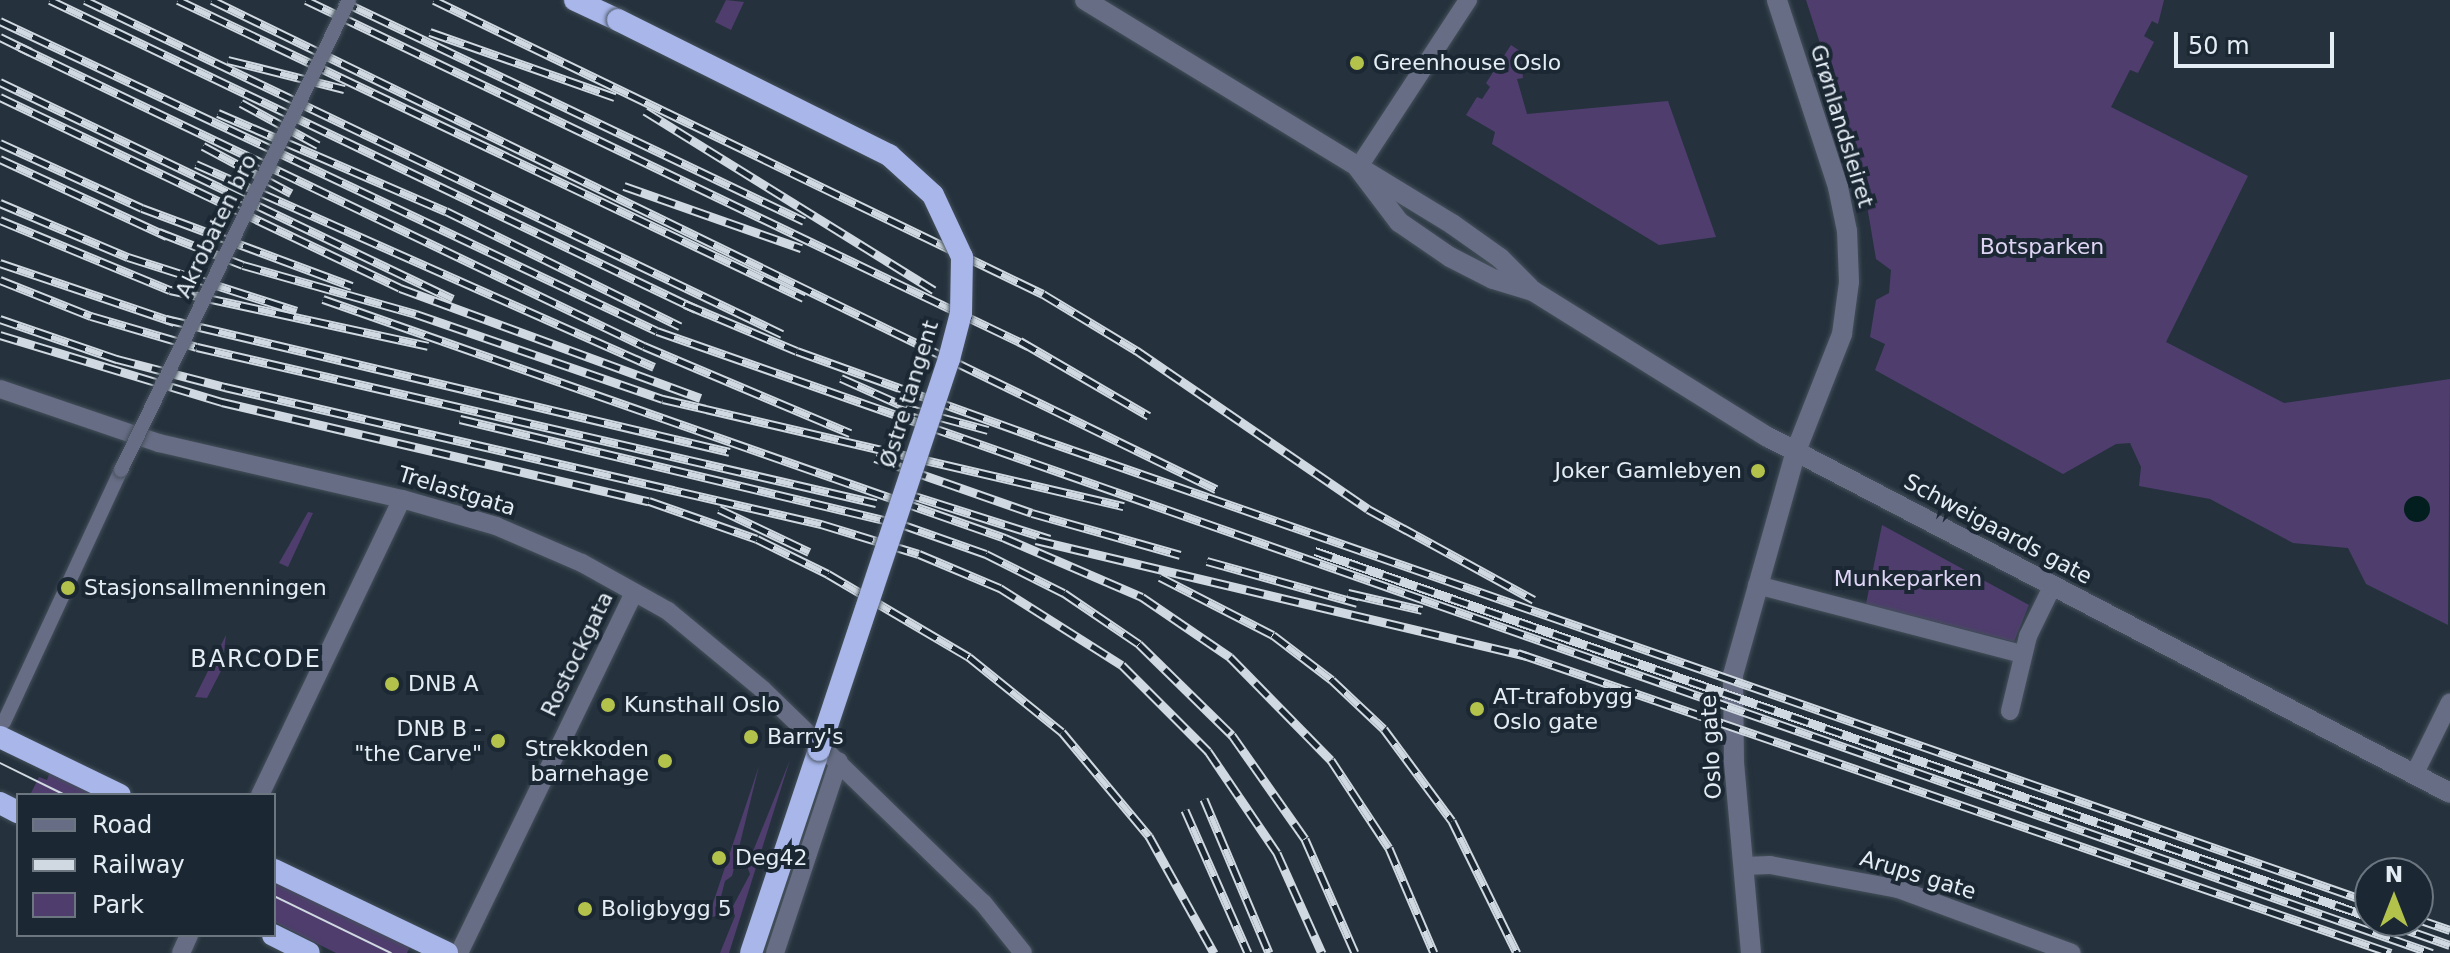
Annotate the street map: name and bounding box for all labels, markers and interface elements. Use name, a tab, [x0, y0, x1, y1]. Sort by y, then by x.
scale bar	[2178, 16, 2338, 66]
text: 50 m	[2188, 32, 2250, 60]
street label: Grønlandsleiret	[1805, 41, 1879, 211]
place label: Greenhouse Oslo	[1373, 50, 1561, 76]
marker: Greenhouse Oslo	[1348, 54, 1366, 72]
street label: Akrobaten bro	[170, 150, 262, 302]
park label: Botsparken	[1980, 234, 2104, 260]
street label: Østre tangent	[874, 317, 944, 471]
place label: Joker Gamlebyen	[1554, 458, 1742, 484]
street label: Trelastgata	[395, 461, 519, 521]
marker: Joker Gamlebyen	[1749, 462, 1767, 480]
street label: Schweigaards gate	[1899, 468, 2097, 590]
park label: Munkeparken	[1834, 566, 1982, 592]
place label: Stasjonsallmenningen	[84, 575, 327, 601]
marker: Stasjonsallmenningen	[59, 579, 77, 597]
street label: Rostockgata	[535, 587, 619, 721]
district label: BARCODE	[190, 646, 322, 674]
place label: DNB A	[408, 671, 479, 697]
marker: DNB A	[383, 675, 401, 693]
place label: AT-trafobygg Oslo gate	[1493, 683, 1633, 734]
place label: Kunsthall Oslo	[624, 692, 780, 718]
street label: Oslo gate	[1695, 694, 1727, 800]
marker: Kunsthall Oslo	[599, 696, 617, 714]
marker: AT-trafobygg Oslo gate	[1468, 700, 1486, 718]
place label: DNB B - "the Carve"	[354, 715, 482, 766]
place label: Barry's	[767, 724, 844, 750]
marker: Barry's	[742, 728, 760, 746]
marker: DNB B - "the Carve"	[489, 732, 507, 750]
place label: Strekkoden barnehage	[525, 735, 649, 786]
marker: Strekkoden barnehage	[656, 752, 674, 770]
legend	[16, 793, 276, 937]
text: Road	[92, 811, 152, 839]
place label: Deg42	[735, 845, 807, 871]
street label: Arups gate	[1857, 845, 1979, 905]
marker: Deg42	[710, 849, 728, 867]
text: Railway	[92, 851, 185, 879]
north arrow	[2354, 857, 2434, 937]
text: N	[2385, 862, 2403, 887]
text: Park	[92, 891, 144, 919]
place label: Boligbygg 5	[601, 896, 732, 922]
marker: Boligbygg 5	[576, 900, 594, 918]

